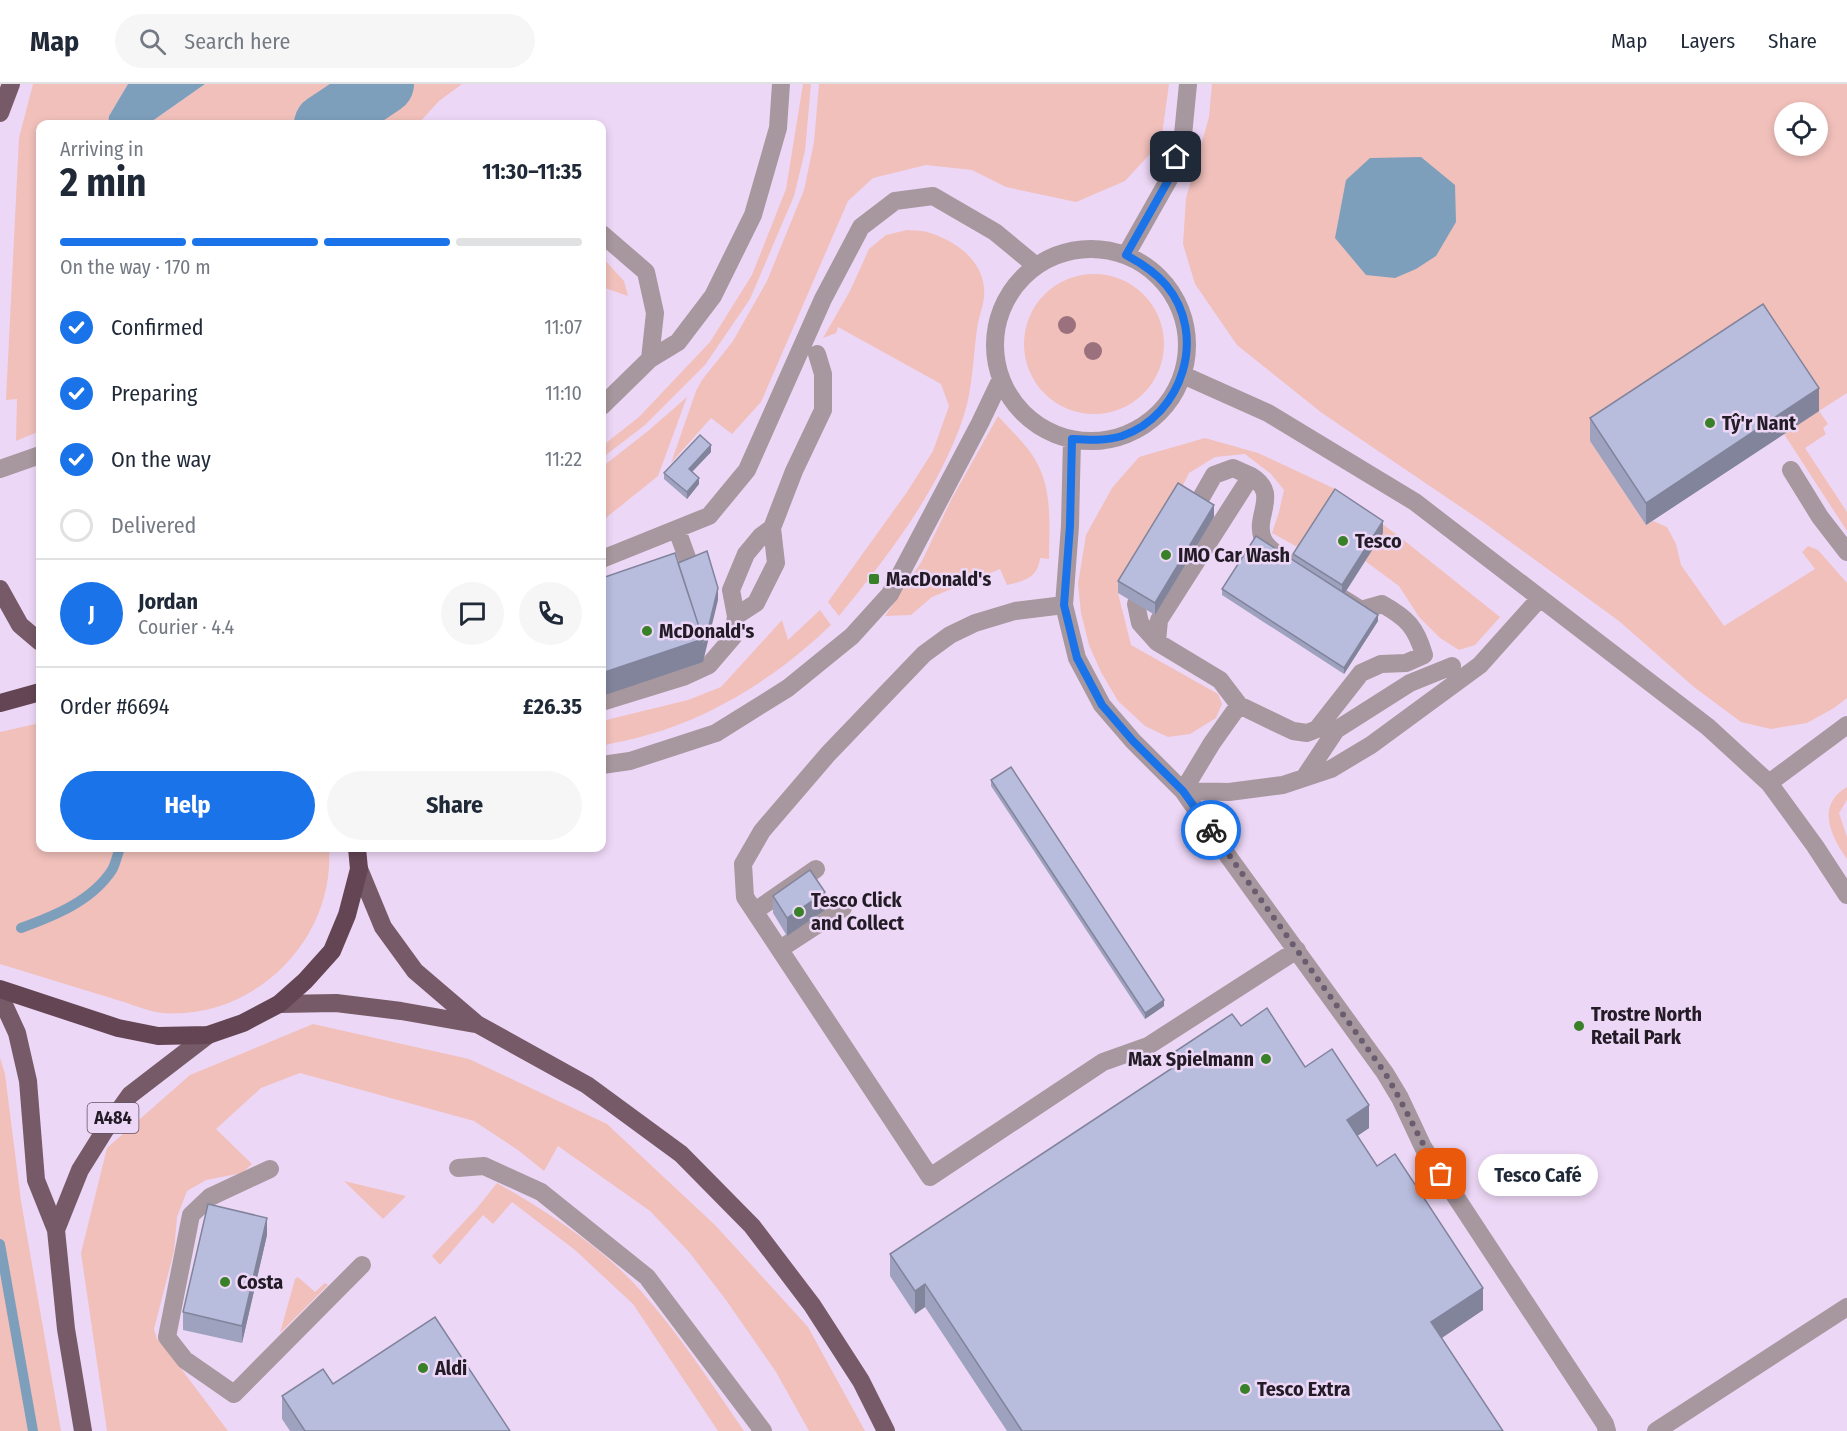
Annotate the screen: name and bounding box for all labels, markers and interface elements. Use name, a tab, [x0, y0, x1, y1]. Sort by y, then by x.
search box	[115, 14, 535, 68]
text: Map	[30, 25, 79, 58]
icon: search	[136, 25, 169, 58]
text: Search here	[184, 28, 290, 55]
text: Map	[1611, 28, 1647, 54]
text: Layers	[1680, 28, 1735, 54]
text: Share	[1768, 28, 1817, 54]
map controls	[1774, 102, 1828, 156]
button: locate	[1774, 102, 1828, 156]
pin	[1150, 131, 1201, 182]
text: Arriving in	[60, 137, 144, 161]
icon: home	[1159, 140, 1192, 173]
text: 11:30–11:35	[482, 158, 582, 185]
text: 2 min	[60, 160, 146, 206]
text: On the way · 170 m	[60, 255, 211, 279]
icon: check	[60, 311, 93, 344]
text: Confirmed	[111, 314, 204, 341]
text: 11:07	[544, 315, 582, 339]
icon: check	[60, 377, 93, 410]
text: Preparing	[111, 380, 197, 407]
text: 11:10	[545, 381, 582, 405]
place label: Tŷ'r Nant	[1722, 411, 1797, 435]
marker: Tŷ'r Nant	[1703, 416, 1717, 430]
icon: check	[60, 443, 93, 476]
text: On the way	[111, 446, 211, 473]
text: 11:22	[545, 447, 582, 471]
text: Delivered	[111, 512, 196, 539]
place label: Tesco	[1355, 529, 1402, 553]
marker: Tesco	[1336, 534, 1350, 548]
place label: IMO Car Wash	[1178, 543, 1290, 567]
marker: IMO Car Wash	[1159, 548, 1173, 562]
place label: MacDonald's	[886, 567, 991, 591]
marker: MacDonald's	[867, 572, 881, 586]
button: chat	[441, 582, 504, 645]
button: phone	[519, 582, 582, 645]
text: Jordan	[138, 588, 198, 615]
text: J	[88, 600, 95, 627]
text: Courier · 4.4	[138, 615, 234, 639]
place label: McDonald's	[659, 619, 754, 643]
marker: McDonald's	[640, 624, 654, 638]
text: Order #6694	[60, 693, 169, 720]
text: £26.35	[523, 693, 582, 720]
button: Help	[60, 771, 315, 840]
button: Share	[327, 771, 582, 840]
courier	[1181, 800, 1241, 860]
icon: bike	[1195, 814, 1228, 847]
place label: Tesco Click and Collect	[811, 888, 905, 935]
marker: Tesco Click and Collect	[792, 905, 806, 919]
place label: Trostre North Retail Park	[1591, 1002, 1702, 1049]
marker: Trostre North Retail Park	[1572, 1019, 1586, 1033]
place label: Max Spielmann	[1128, 1047, 1254, 1071]
marker: Max Spielmann	[1259, 1052, 1273, 1066]
road number: A484	[88, 1103, 138, 1133]
pin	[1415, 1148, 1466, 1199]
callout: Tesco Café	[1477, 1153, 1597, 1195]
icon: bag	[1424, 1157, 1457, 1190]
text: Tesco Café	[1494, 1163, 1582, 1187]
place label: Costa	[237, 1270, 283, 1294]
marker: Costa	[218, 1275, 232, 1289]
place label: Aldi	[434, 1356, 467, 1380]
marker: Aldi	[416, 1361, 430, 1375]
place label: Tesco Extra	[1257, 1377, 1350, 1401]
marker: Tesco Extra	[1238, 1382, 1252, 1396]

